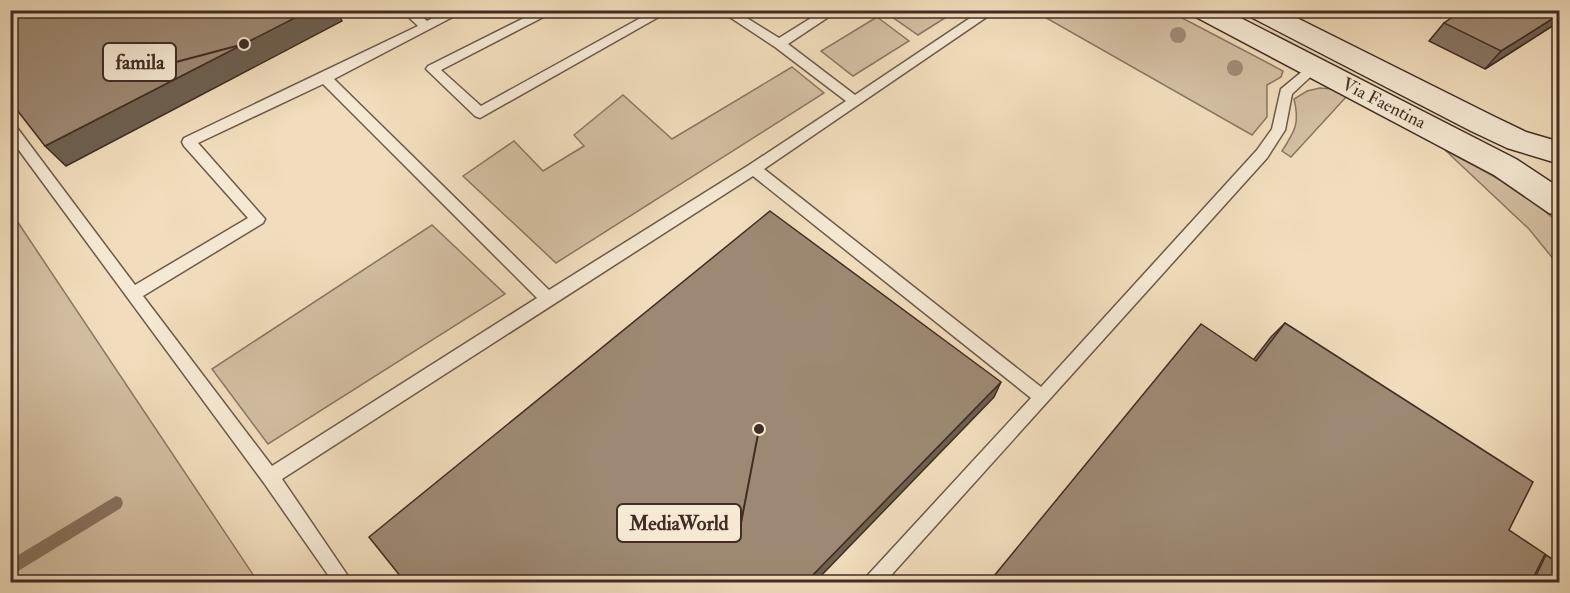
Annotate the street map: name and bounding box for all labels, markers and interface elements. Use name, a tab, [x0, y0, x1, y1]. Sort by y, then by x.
callout: famila	[103, 43, 176, 81]
text: famila	[116, 50, 165, 75]
street label: Via Faentina	[1338, 73, 1430, 135]
callout: MediaWorld	[617, 504, 741, 542]
text: MediaWorld	[628, 511, 729, 536]

